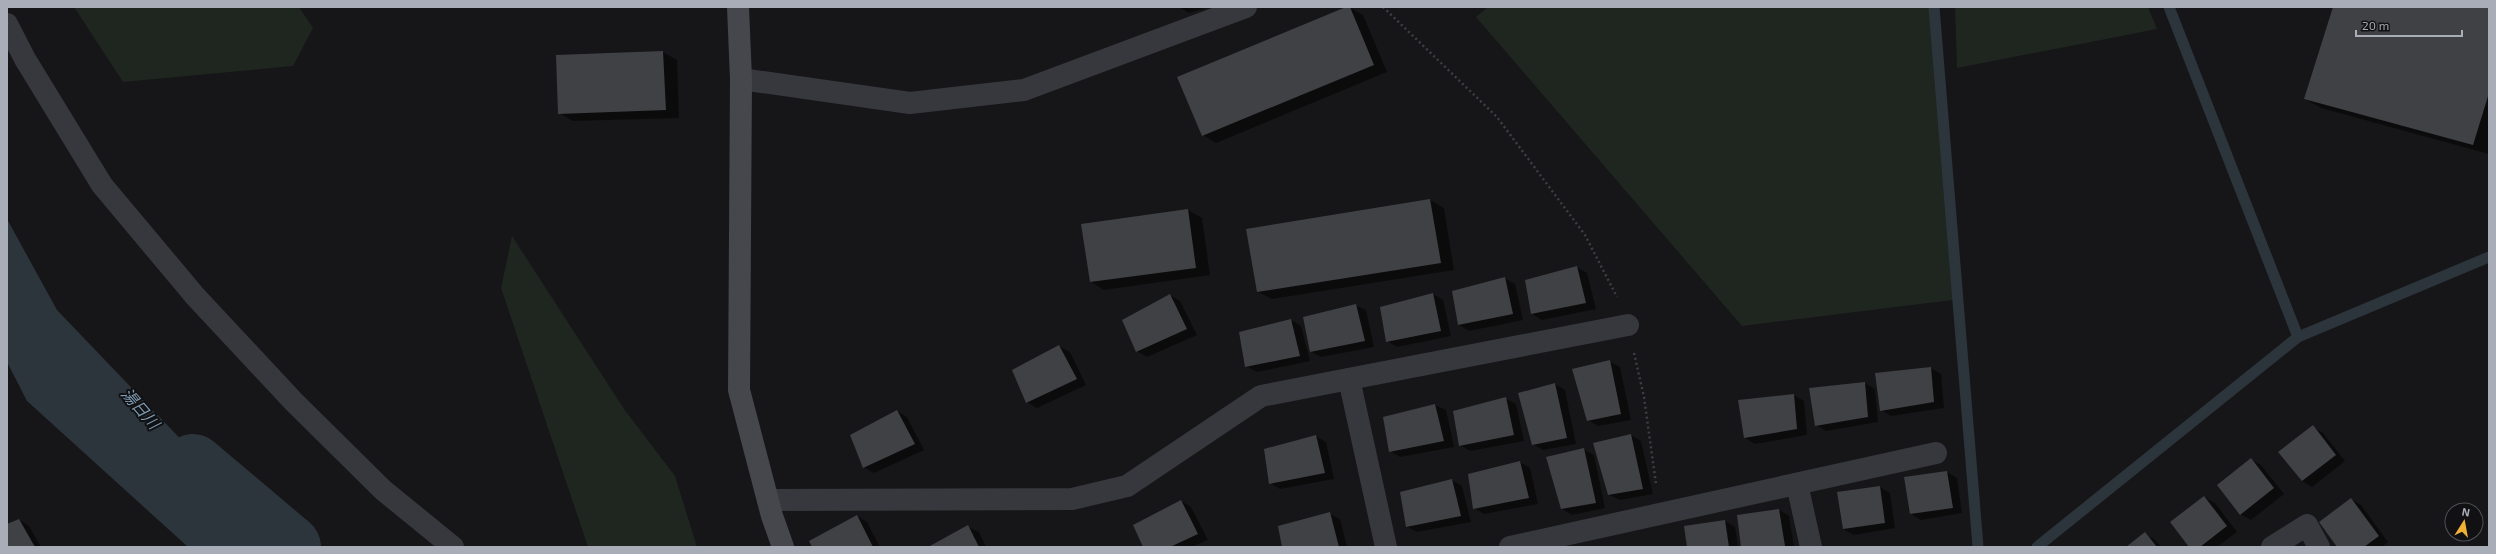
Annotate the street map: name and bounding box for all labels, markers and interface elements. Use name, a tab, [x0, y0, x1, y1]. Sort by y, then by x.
scale bar	[2356, 12, 2462, 38]
text: 20 m	[2362, 18, 2389, 32]
water label: 湯日川	[118, 384, 165, 434]
north arrow	[2444, 502, 2484, 542]
text: N	[2461, 505, 2471, 519]

